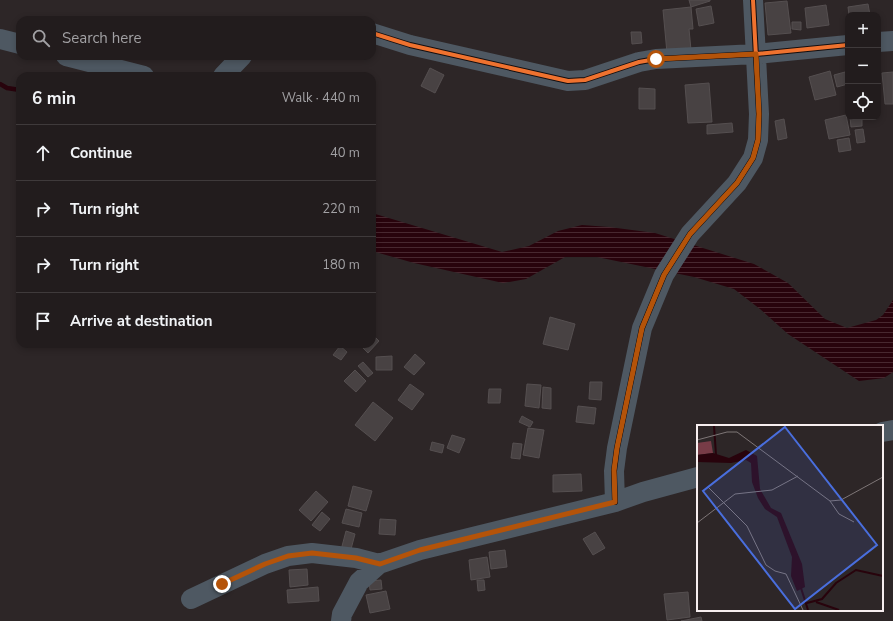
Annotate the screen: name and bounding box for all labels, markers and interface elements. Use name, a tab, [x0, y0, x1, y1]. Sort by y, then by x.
map controls	[845, 12, 881, 120]
button: +	[845, 12, 881, 48]
search box	[16, 16, 376, 60]
icon: search	[30, 27, 52, 49]
text: Search here	[62, 28, 142, 48]
button: −	[845, 48, 881, 84]
route start	[647, 50, 665, 68]
button: locate	[845, 84, 881, 120]
text: 6 min	[32, 87, 76, 110]
text: Walk · 440 m	[282, 89, 360, 107]
icon: ahead	[32, 142, 54, 164]
text: Continue	[70, 143, 132, 163]
text: 40 m	[330, 144, 360, 162]
icon: right	[32, 198, 54, 220]
text: Turn right	[70, 199, 139, 219]
text: 220 m	[322, 200, 360, 218]
icon: right	[32, 254, 54, 276]
text: Turn right	[70, 255, 139, 275]
text: 180 m	[322, 256, 360, 274]
icon: arrive	[32, 310, 54, 332]
text: Arrive at destination	[70, 311, 213, 331]
inset map	[697, 425, 883, 611]
route end	[213, 575, 231, 593]

